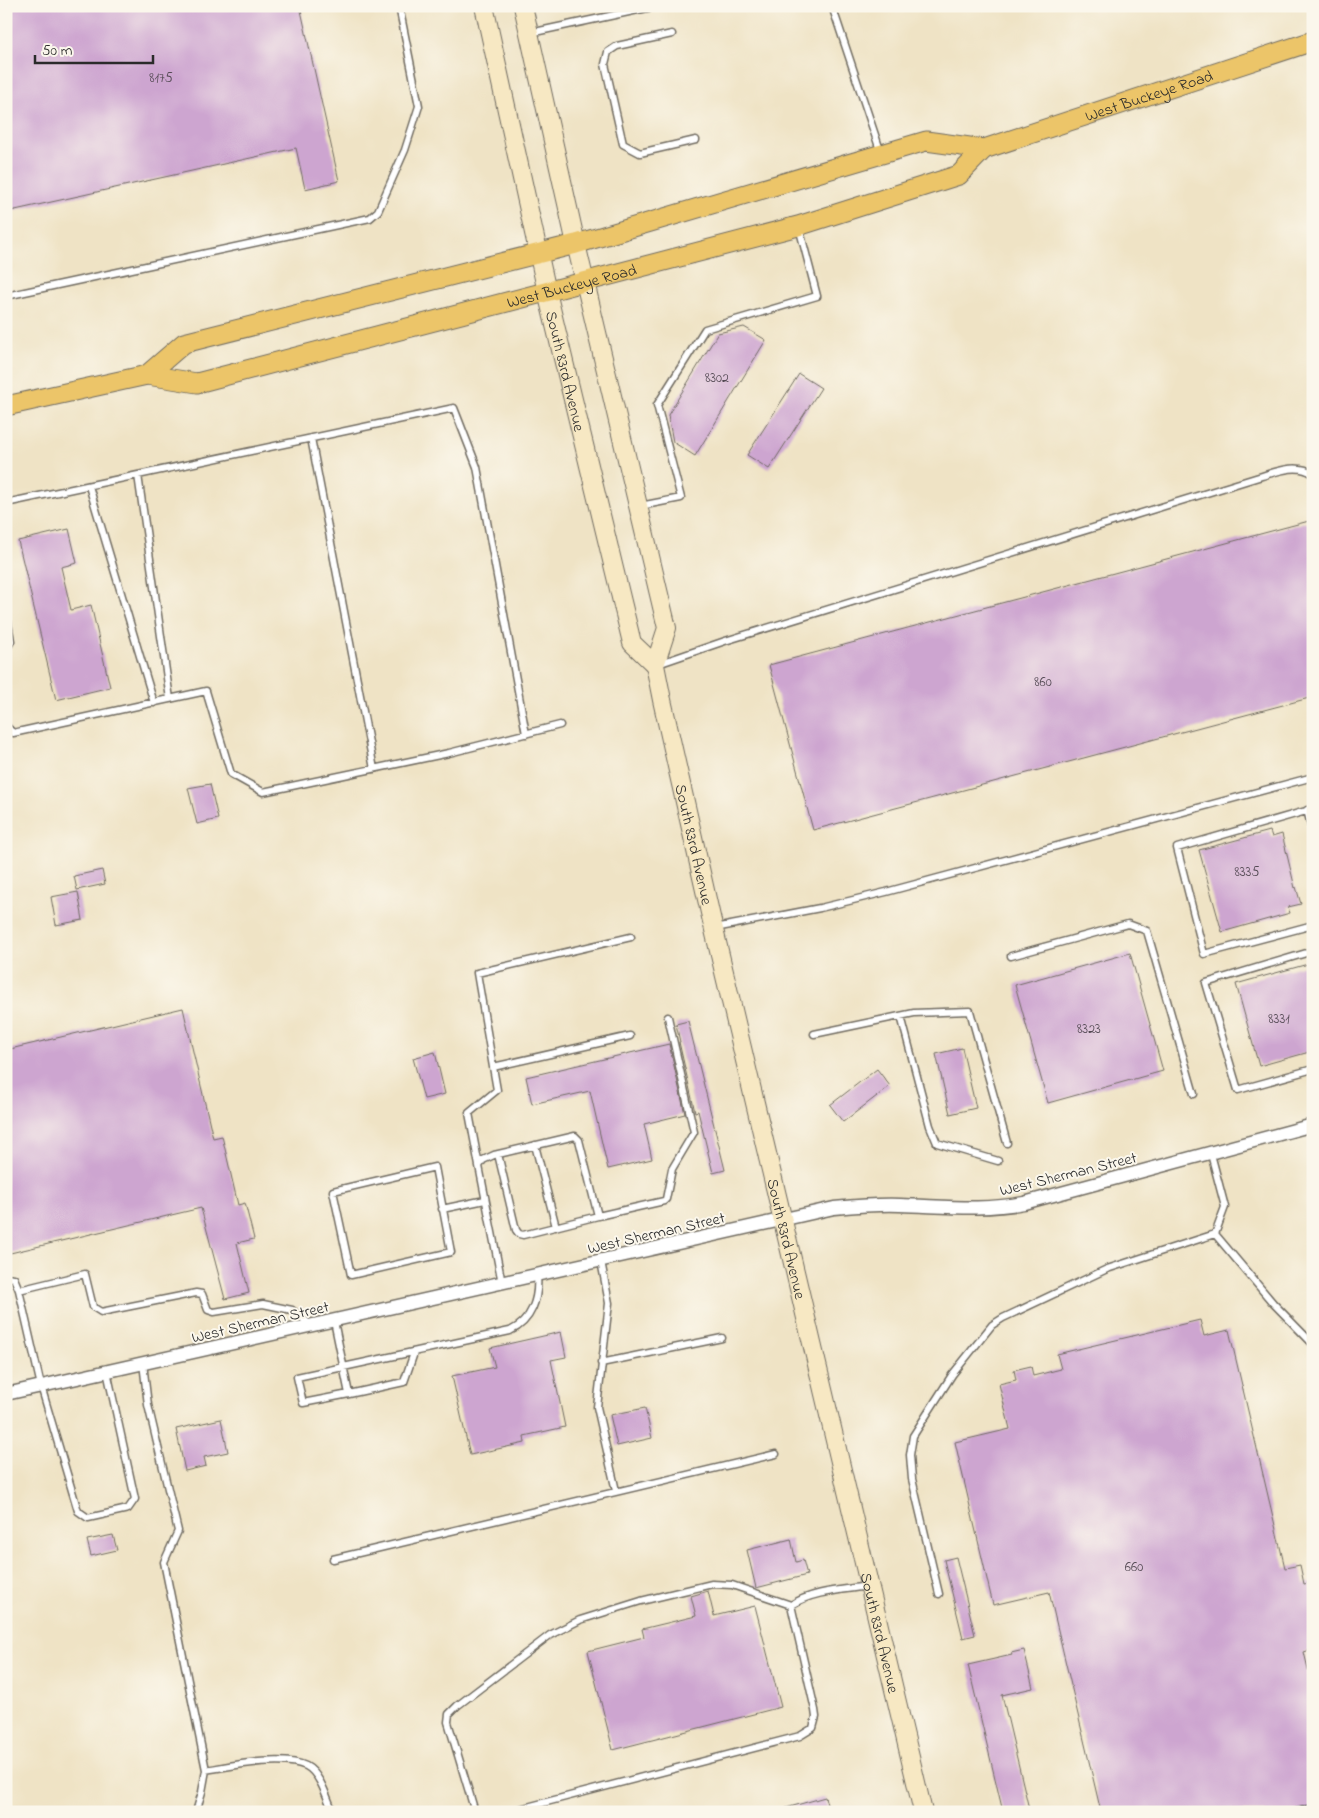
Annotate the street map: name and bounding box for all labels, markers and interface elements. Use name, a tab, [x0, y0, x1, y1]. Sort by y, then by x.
scale bar	[35, 32, 152, 64]
text: 50 m	[42, 40, 73, 62]
street label: West Buckeye Road	[1082, 65, 1216, 129]
house number: 8175	[149, 68, 173, 89]
street label: West Buckeye Road	[504, 259, 639, 316]
street label: South 83rd Avenue	[538, 309, 591, 435]
house number: 8302	[705, 368, 729, 389]
house number: 860	[1034, 672, 1052, 693]
street label: South 83rd Avenue	[667, 782, 718, 908]
house number: 8335	[1235, 862, 1259, 883]
house number: 8331	[1268, 1009, 1290, 1030]
house number: 8323	[1077, 1019, 1101, 1040]
street label: West Sherman Street	[997, 1146, 1140, 1204]
street label: South 83rd Avenue	[759, 1176, 811, 1303]
street label: West Sherman Street	[585, 1206, 728, 1261]
street label: West Sherman Street	[189, 1295, 332, 1350]
house number: 660	[1125, 1557, 1143, 1578]
street label: South 83rd Avenue	[853, 1570, 905, 1697]

